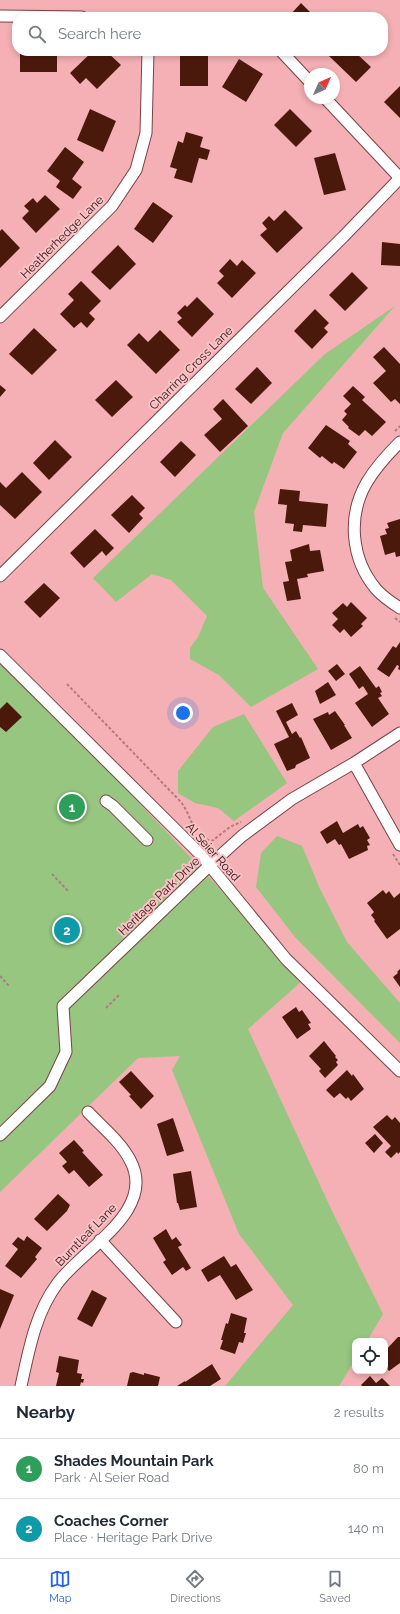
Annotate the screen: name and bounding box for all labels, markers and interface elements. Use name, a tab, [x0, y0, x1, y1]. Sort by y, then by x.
search box	[12, 12, 388, 56]
icon: search	[26, 23, 48, 45]
text: Search here	[58, 25, 141, 43]
north arrow	[304, 68, 340, 104]
street label: Heatherhedge Lane	[18, 193, 106, 281]
street label: Charring Cross Lane	[146, 323, 236, 413]
your location	[173, 703, 193, 723]
pin: 1	[59, 792, 85, 822]
street label: Al Seier Road	[183, 820, 243, 884]
street label: Heritage Park Drive	[116, 854, 202, 938]
pin: 2	[54, 915, 80, 945]
street label: Burntleaf Lane	[53, 1201, 119, 1269]
map controls	[352, 1338, 388, 1374]
button: locate	[352, 1338, 388, 1374]
text: Nearby	[16, 1402, 75, 1422]
text: 2 results	[334, 1405, 384, 1420]
text: Shades Mountain Park	[54, 1452, 214, 1470]
text: 1	[26, 1461, 32, 1476]
text: 80 m	[353, 1461, 384, 1476]
text: Park · Al Seier Road	[54, 1470, 169, 1485]
text: Coaches Corner	[54, 1512, 168, 1530]
text: 2	[25, 1521, 33, 1536]
text: 140 m	[348, 1521, 384, 1536]
text: Place · Heritage Park Drive	[54, 1530, 212, 1545]
tab: Map	[49, 1568, 72, 1605]
tab: Directions	[170, 1568, 221, 1605]
tab: Saved	[319, 1568, 351, 1605]

